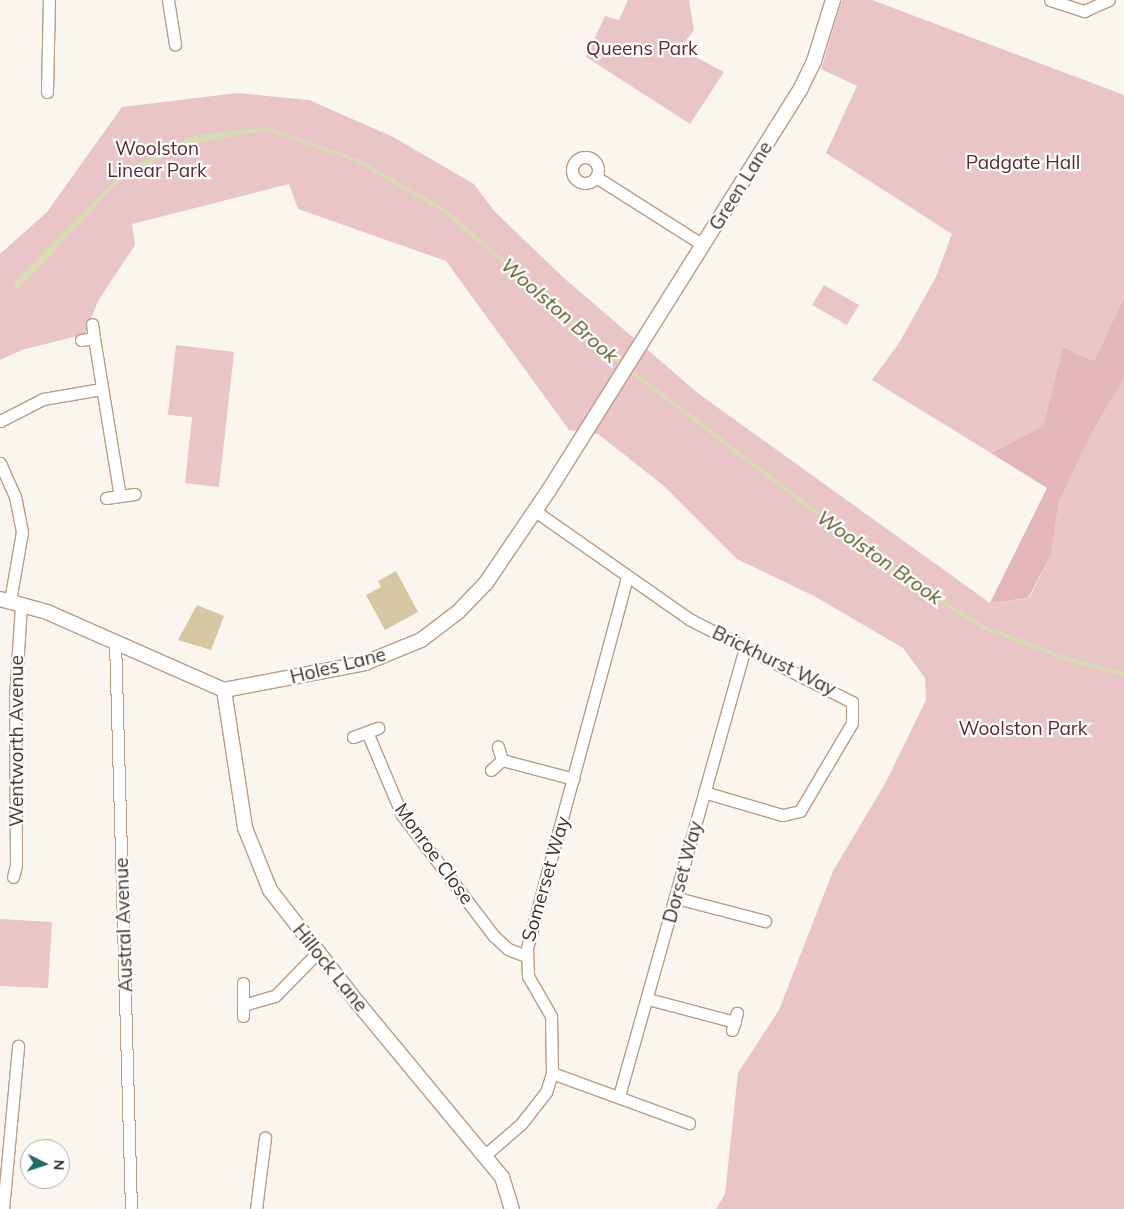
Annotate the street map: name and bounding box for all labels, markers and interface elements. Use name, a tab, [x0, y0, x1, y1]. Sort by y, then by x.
park label: Queens Park	[586, 38, 698, 60]
street label: Green Lane	[705, 137, 777, 235]
park label: Woolston Linear Park	[107, 138, 207, 182]
park label: Padgate Hall	[966, 152, 1080, 174]
water label: Woolston Brook	[496, 253, 624, 367]
water label: Woolston Brook	[813, 505, 947, 609]
street label: Brickhurst Way	[708, 621, 840, 701]
street label: Holes Lane	[288, 643, 388, 689]
street label: Wentworth Avenue	[6, 655, 28, 827]
park label: Woolston Park	[958, 718, 1088, 740]
street label: Monroe Close	[390, 799, 478, 909]
street label: Somerset Way	[517, 814, 575, 944]
street label: Dorset Way	[658, 819, 708, 925]
street label: Austral Avenue	[110, 857, 138, 993]
street label: Hillock Lane	[288, 920, 372, 1016]
north arrow	[20, 1139, 70, 1189]
text: N	[50, 1159, 68, 1171]

